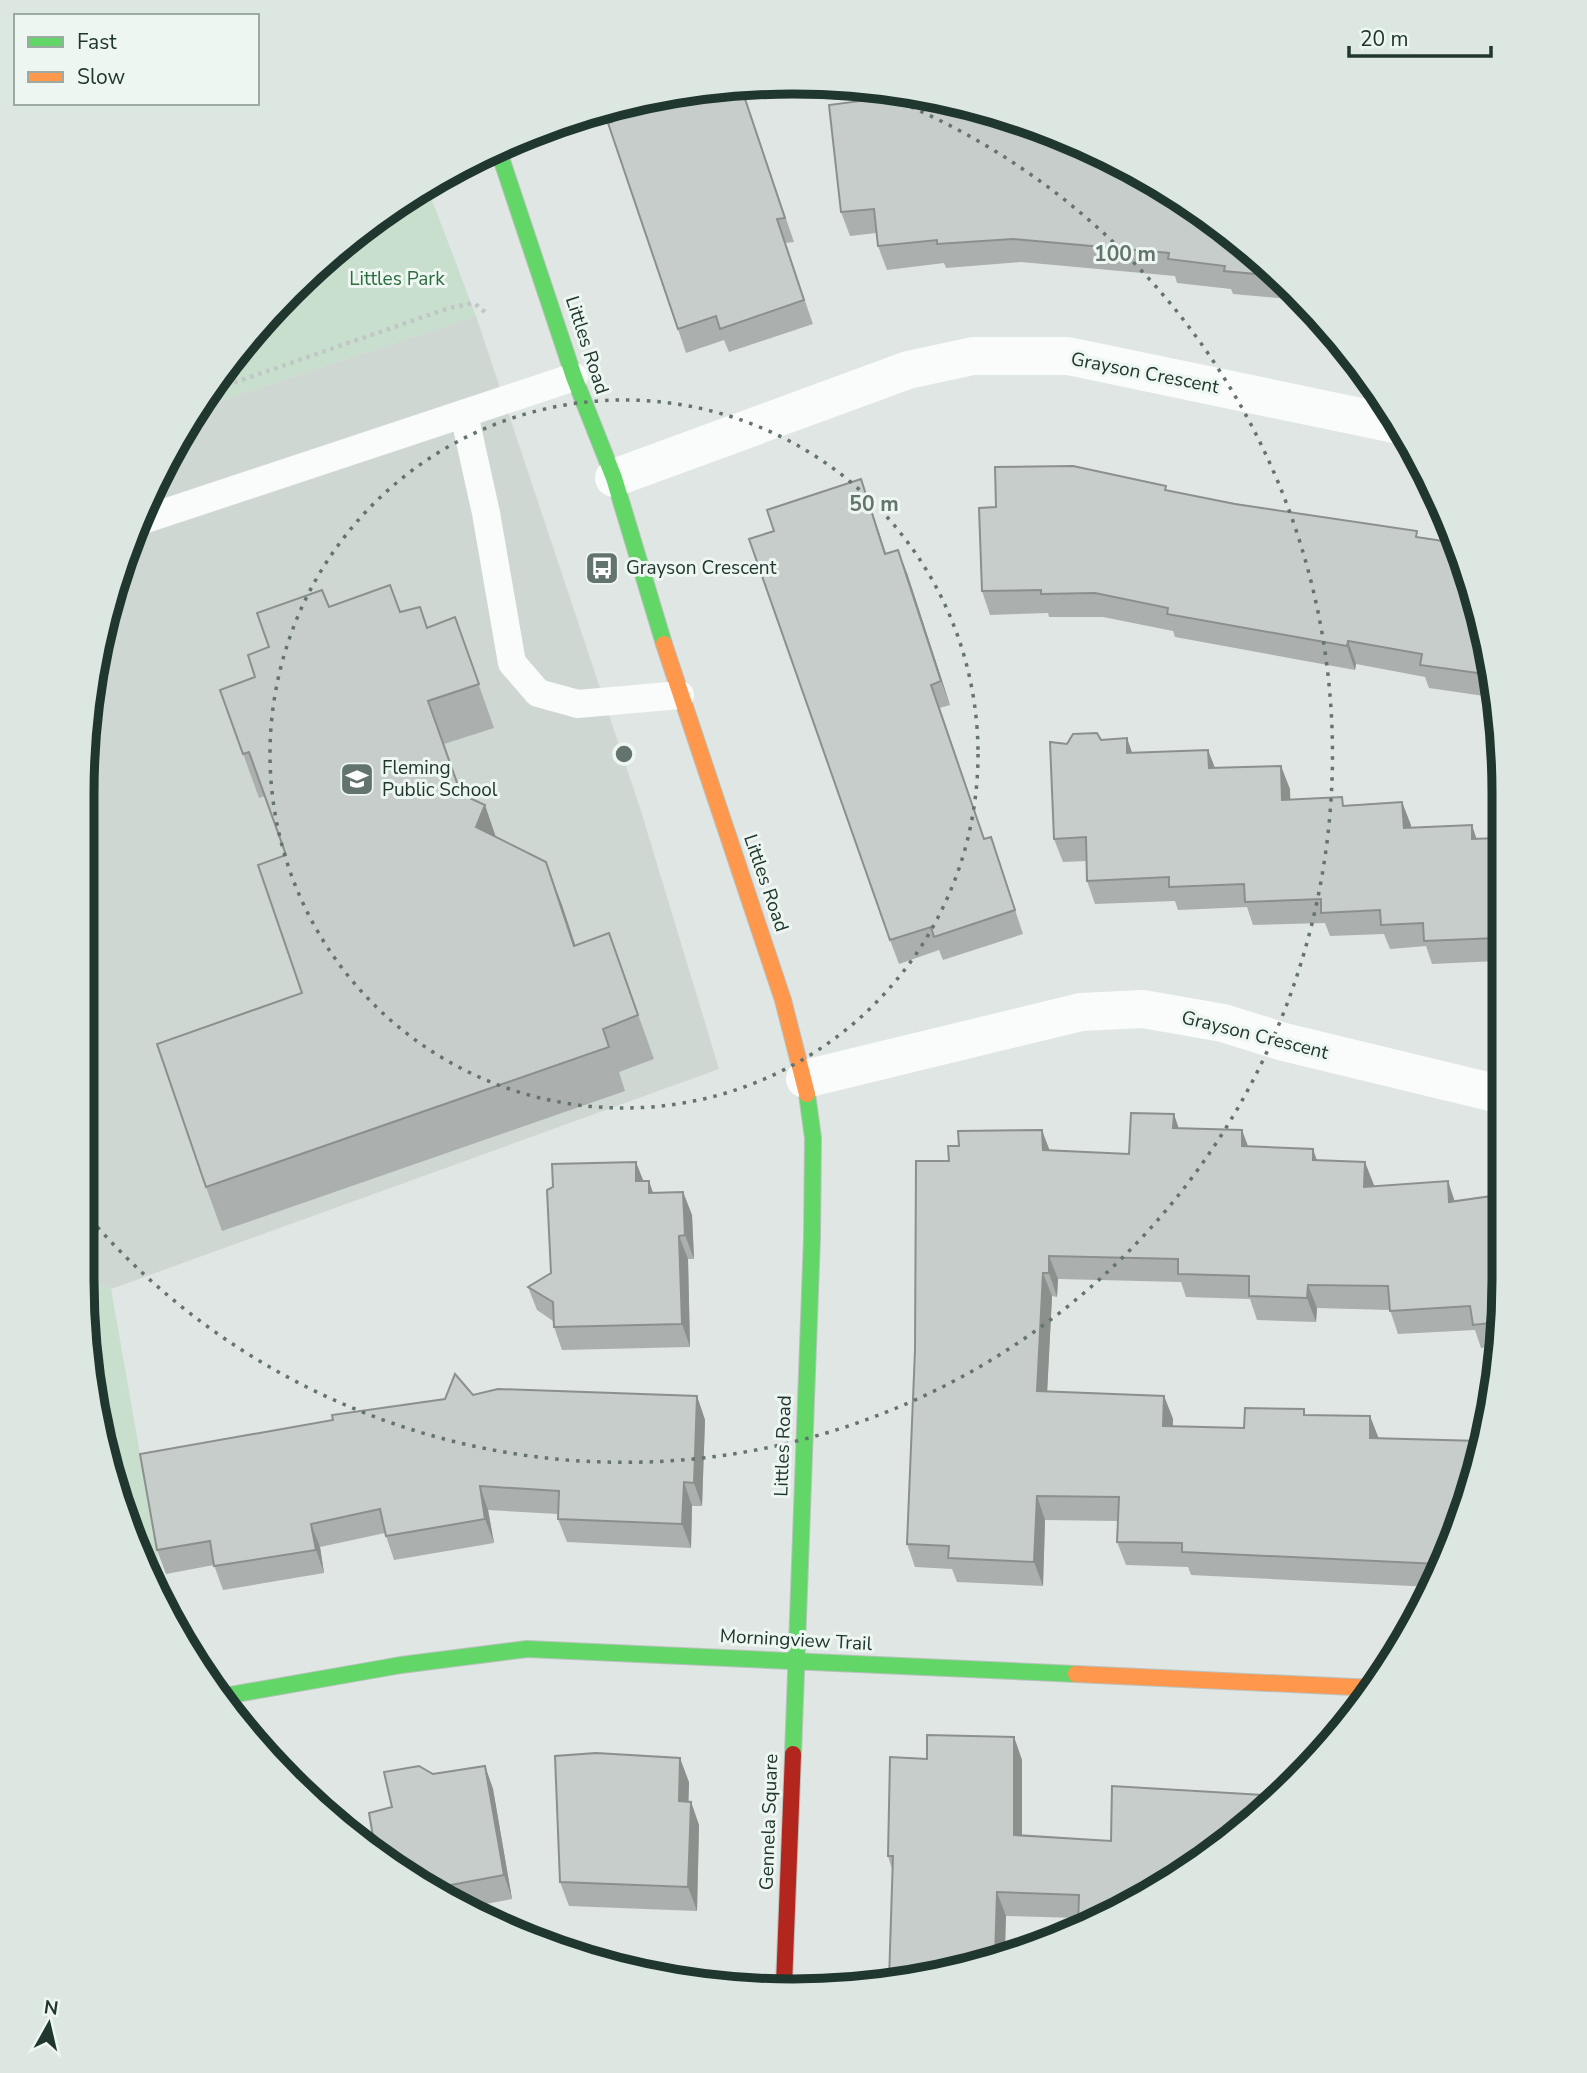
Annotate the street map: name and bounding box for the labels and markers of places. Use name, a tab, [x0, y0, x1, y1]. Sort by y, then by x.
bus stop icon: Grayson Crescent	[583, 549, 621, 587]
place label: Grayson Crescent	[626, 555, 777, 581]
centre of rings	[612, 742, 636, 766]
place label: Fleming Public School	[382, 755, 498, 803]
school or university icon: Fleming Public School	[338, 760, 376, 798]

